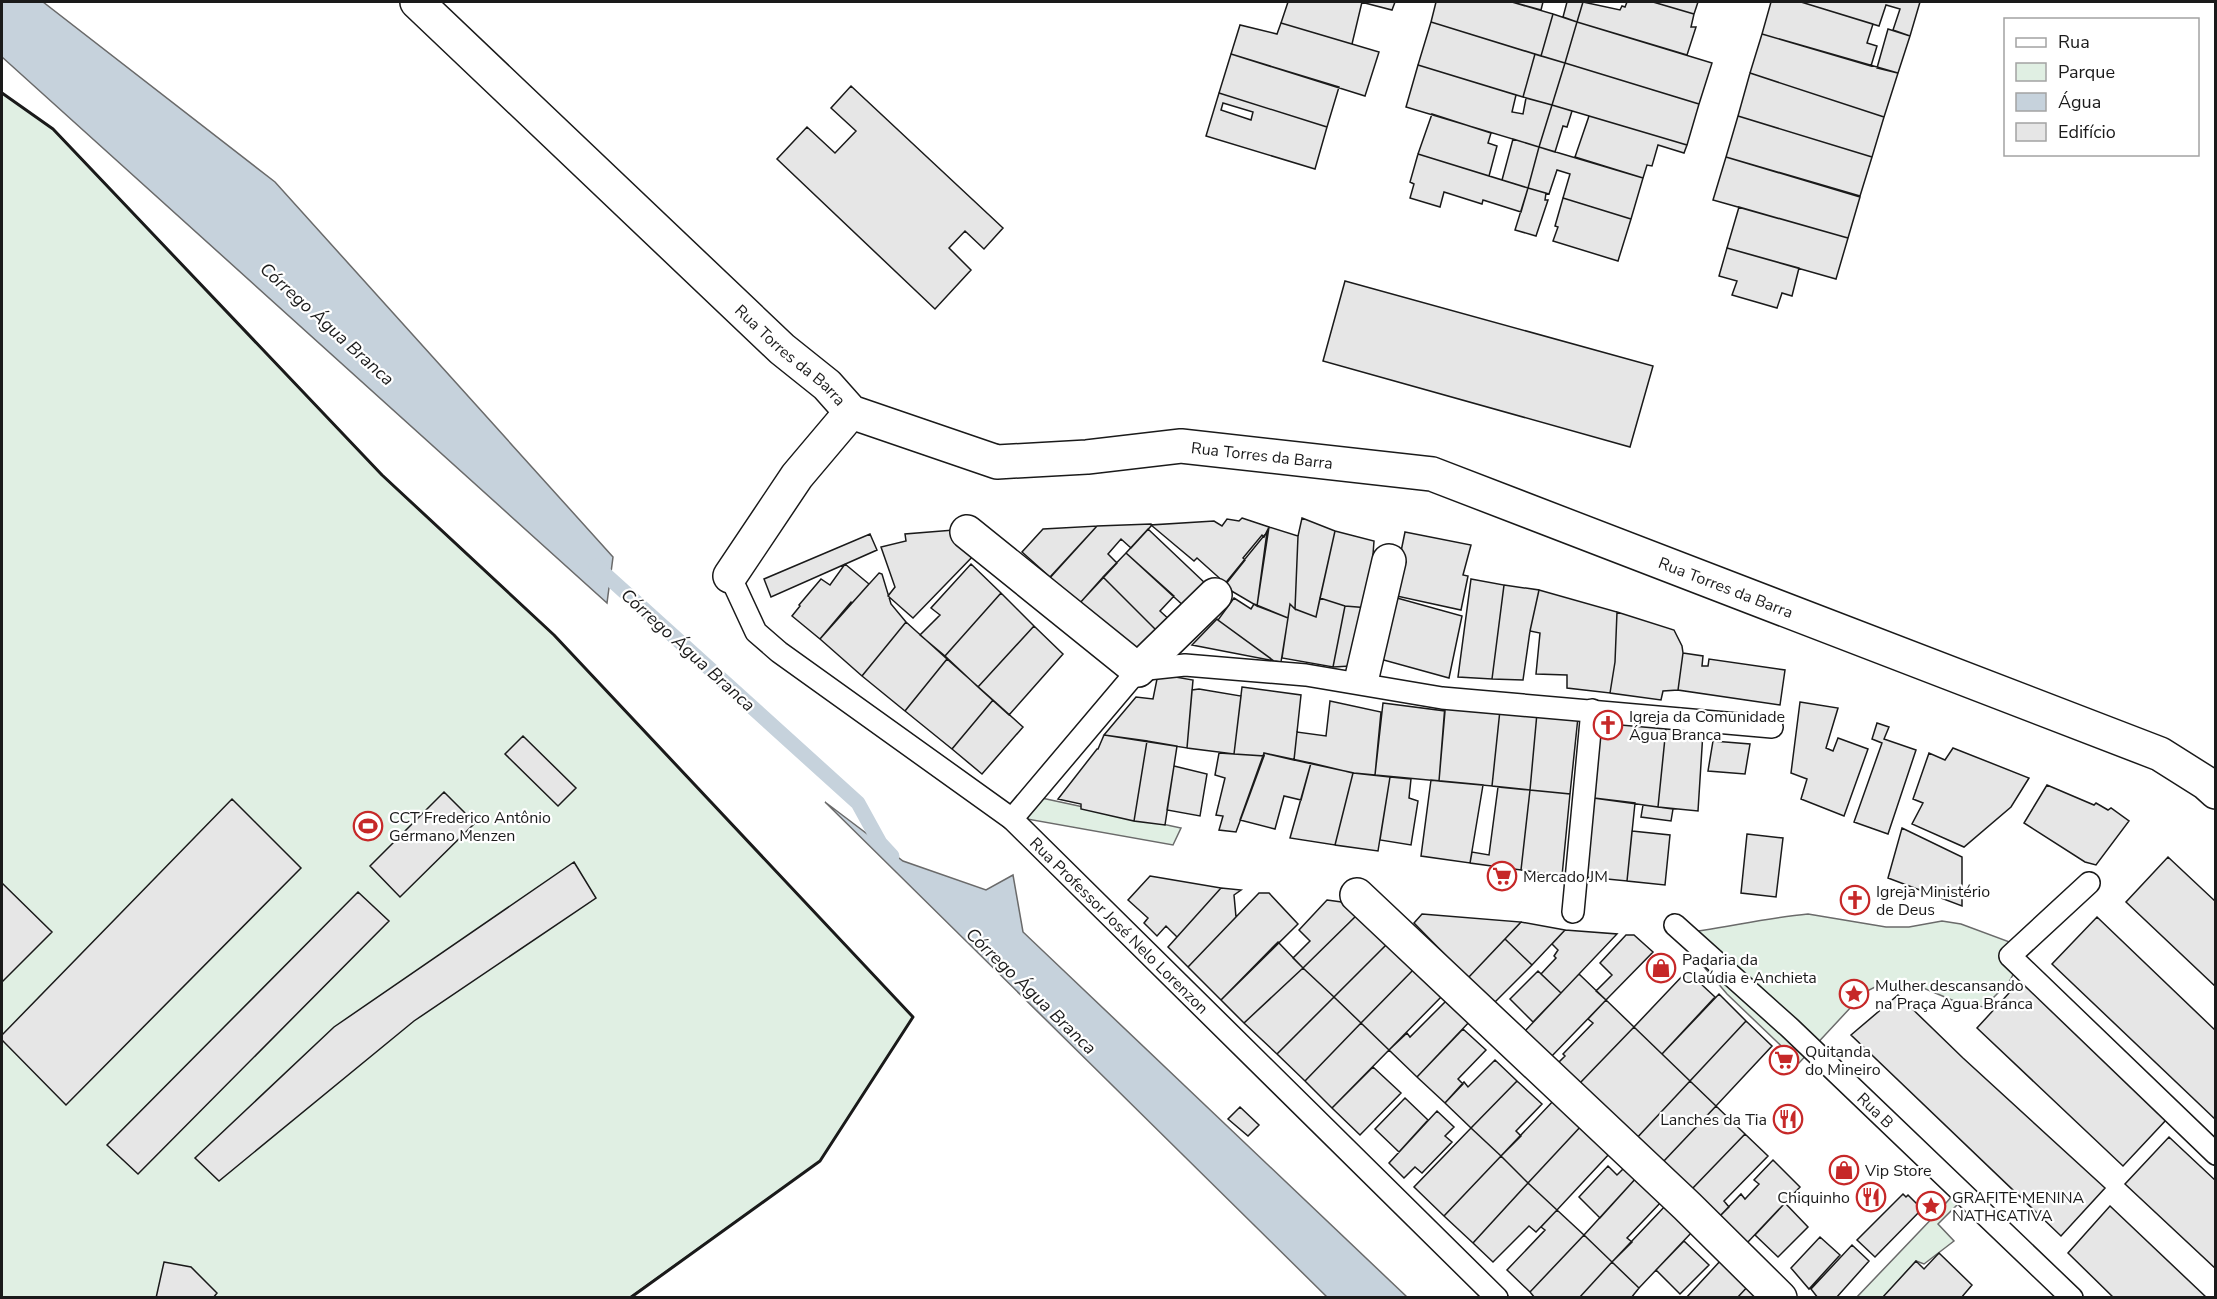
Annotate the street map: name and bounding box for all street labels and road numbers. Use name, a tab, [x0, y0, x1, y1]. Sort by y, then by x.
street label: Rua Torres da Barra	[730, 300, 850, 411]
street label: Rua Torres da Barra	[1190, 437, 1334, 475]
street label: Rua Torres da Barra	[1655, 552, 1796, 624]
street label: Rua Professor José Nelo Lorenzon	[1025, 833, 1213, 1019]
street label: Rua B	[1852, 1088, 1898, 1134]

